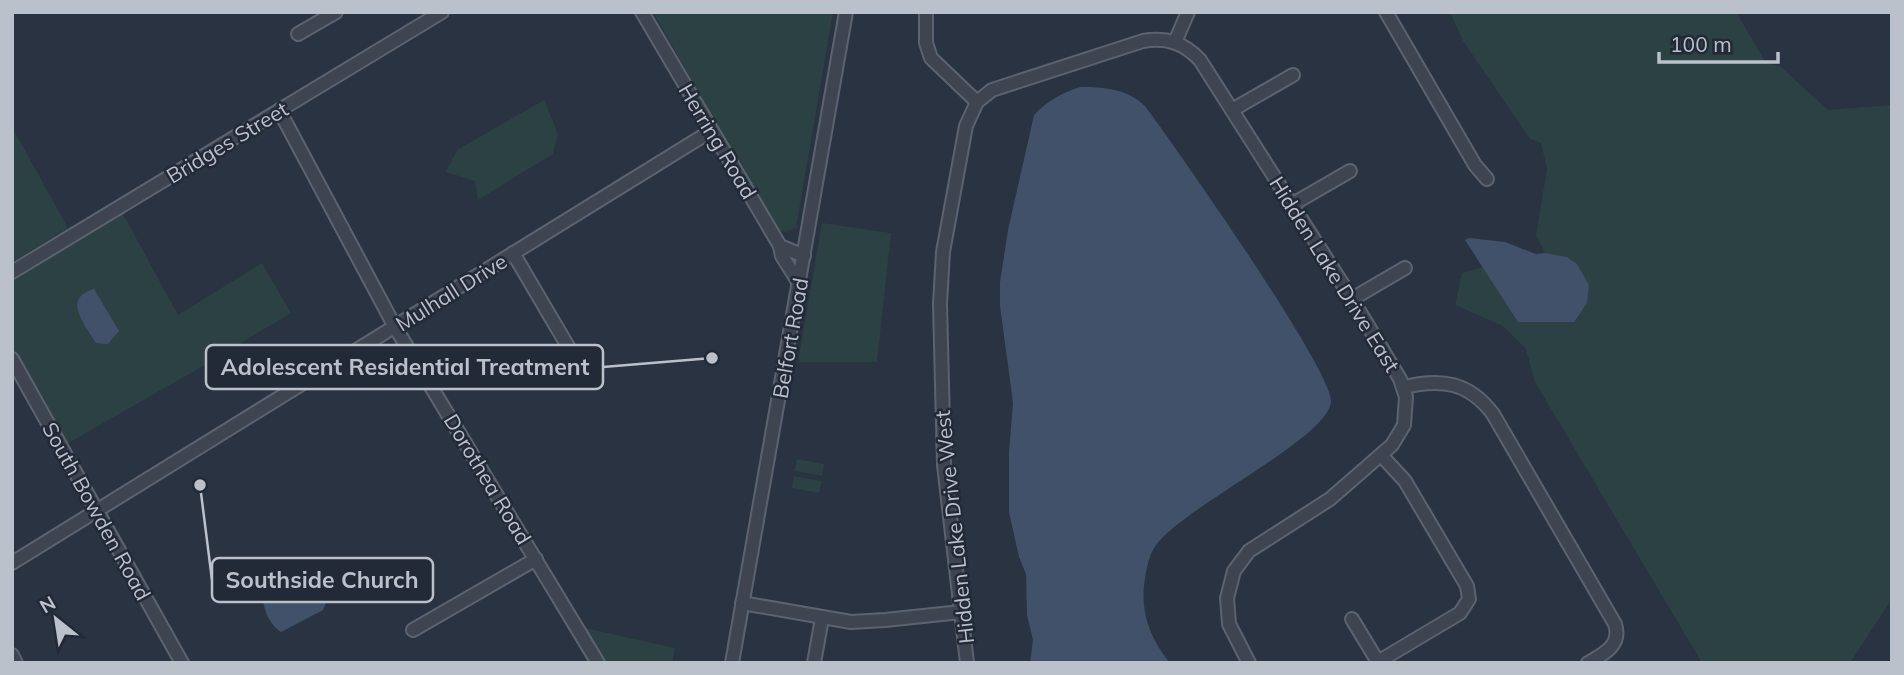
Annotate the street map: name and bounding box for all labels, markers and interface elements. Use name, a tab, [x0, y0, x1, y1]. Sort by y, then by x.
scale bar	[1659, 21, 1778, 65]
text: 100 m	[1670, 31, 1732, 57]
street label: Herring Road	[673, 79, 763, 203]
street label: Bridges Street	[161, 95, 293, 189]
street label: Hidden Lake Drive East	[1264, 171, 1406, 377]
street label: Mulhall Drive	[391, 248, 511, 336]
street label: Belfort Road	[767, 276, 813, 400]
callout: Adolescent Residential Treatment	[206, 345, 603, 389]
text: Adolescent Residential Treatment	[221, 352, 590, 381]
street label: Dorothea Road	[439, 409, 537, 549]
street label: Hidden Lake Drive West	[929, 409, 979, 645]
street label: South Bowden Road	[37, 417, 157, 605]
callout: Southside Church	[212, 558, 433, 602]
text: Southside Church	[225, 565, 419, 594]
north arrow	[21, 584, 91, 654]
text: N	[35, 590, 60, 618]

